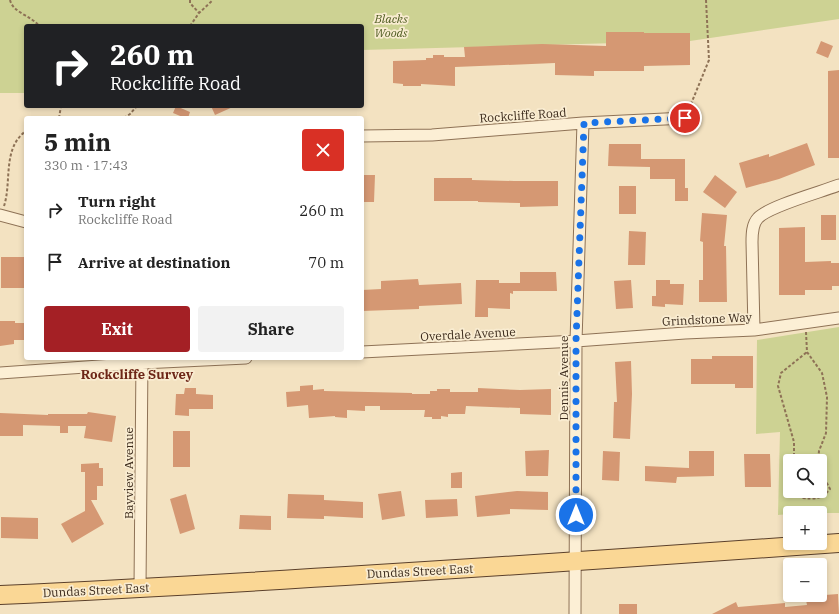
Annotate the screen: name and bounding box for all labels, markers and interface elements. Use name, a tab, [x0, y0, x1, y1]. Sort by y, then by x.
park label: Blacks Woods	[373, 11, 408, 40]
text: 260 m	[110, 36, 194, 73]
icon: right	[44, 40, 96, 92]
text: Rockcliffe Road	[110, 72, 241, 95]
pin	[668, 101, 702, 135]
street label: Rockcliffe Road	[479, 104, 567, 126]
icon: arrive	[674, 107, 696, 129]
text: 5 min	[44, 126, 111, 158]
button: close	[302, 129, 344, 171]
text: 330 m · 17:43	[44, 157, 128, 174]
text: Turn right	[78, 192, 156, 211]
icon: right	[44, 199, 66, 221]
text: 260 m	[299, 201, 344, 220]
text: Rockcliffe Road	[78, 211, 173, 228]
icon: arrive	[44, 251, 66, 273]
text: Arrive at destination	[78, 253, 230, 272]
text: 70 m	[308, 253, 344, 272]
button: Exit	[44, 306, 190, 352]
button: Share	[198, 306, 344, 352]
street label: Grindstone Way	[662, 309, 753, 329]
street label: Overdale Avenue	[420, 324, 516, 344]
street label: Dennis Avenue	[556, 336, 571, 420]
district label: Rockcliffe Survey	[81, 366, 194, 383]
street label: Bayview Avenue	[121, 427, 136, 519]
map controls	[783, 454, 827, 602]
button: search	[783, 454, 827, 498]
position arrow	[555, 494, 597, 536]
button: +	[783, 506, 827, 550]
button: −	[783, 558, 827, 602]
street label: Dundas Street East	[366, 561, 474, 581]
street label: Dundas Street East	[42, 580, 150, 600]

